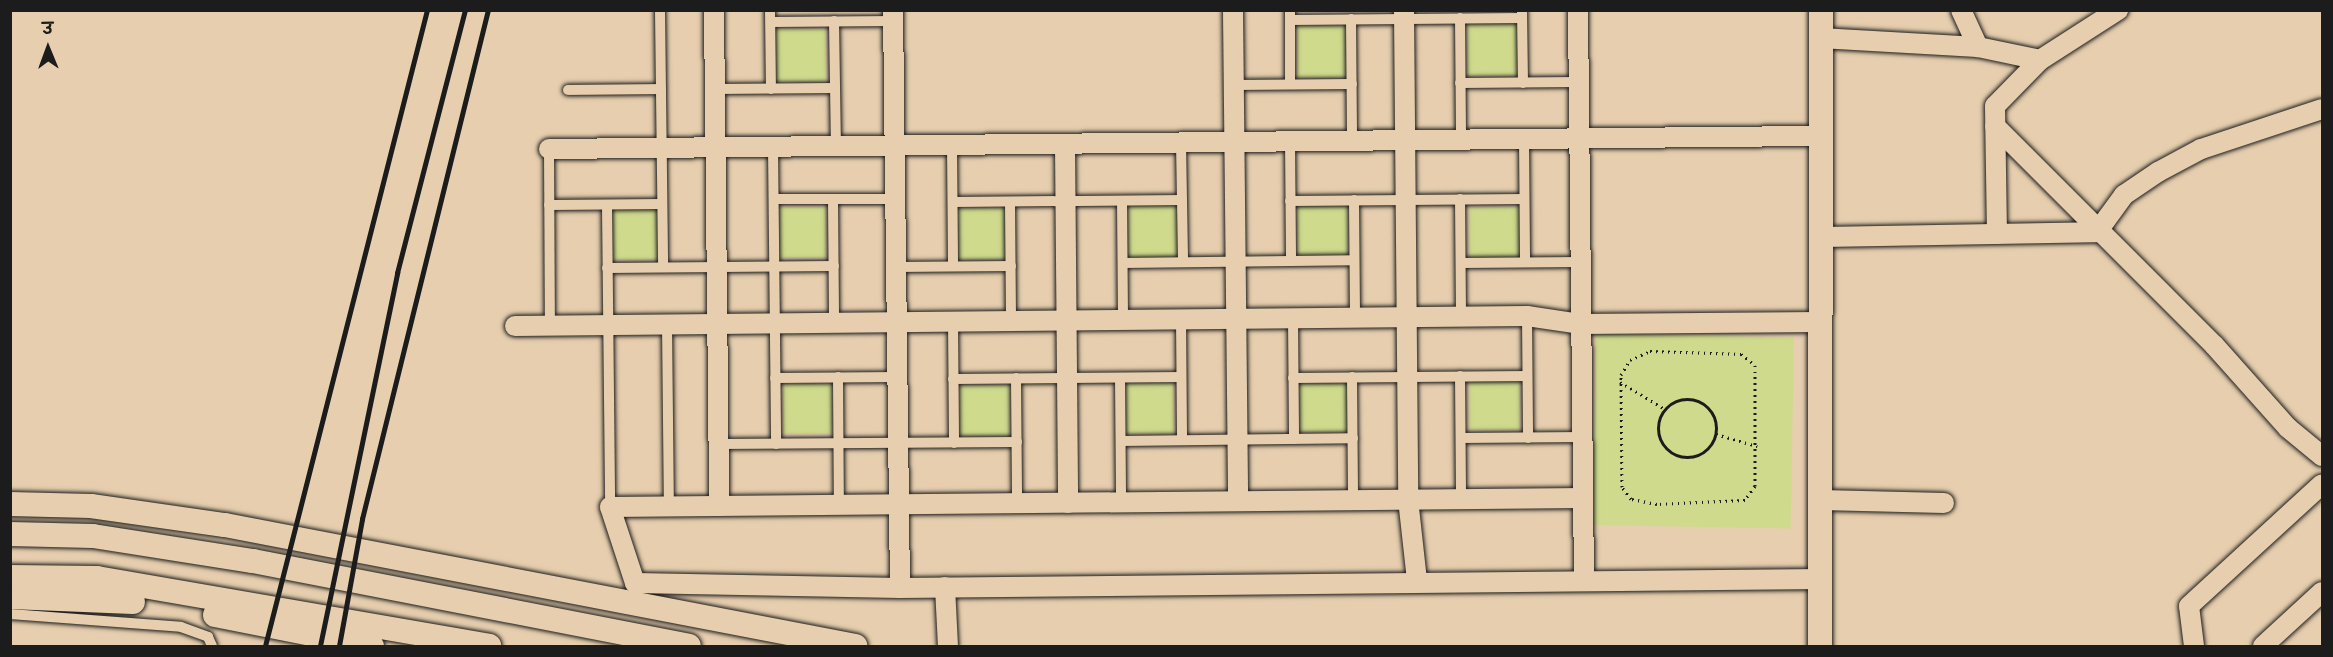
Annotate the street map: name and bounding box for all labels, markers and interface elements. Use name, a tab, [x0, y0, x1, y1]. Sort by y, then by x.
north arrow	[18, 18, 78, 78]
text: उ	[42, 20, 53, 39]

